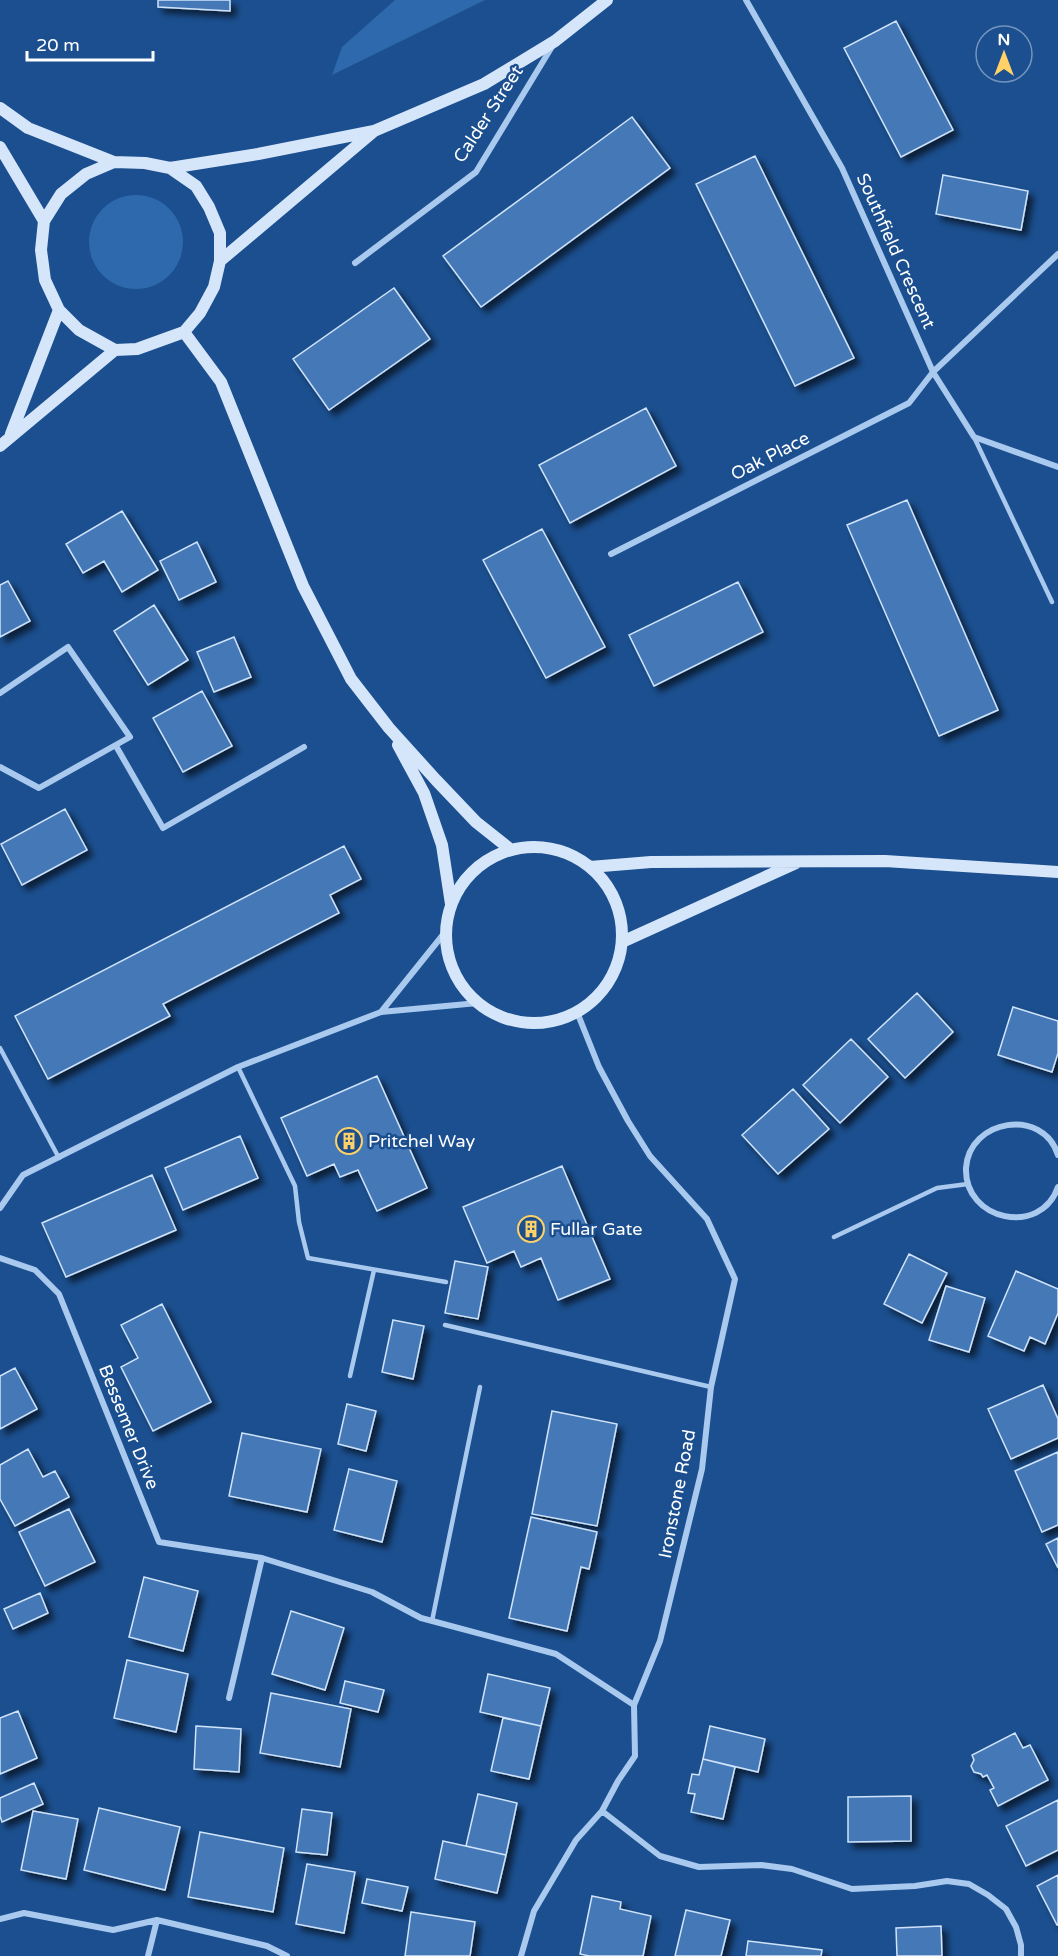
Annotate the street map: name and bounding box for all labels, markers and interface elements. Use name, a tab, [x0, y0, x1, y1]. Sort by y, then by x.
scale bar	[27, 24, 153, 62]
north arrow	[974, 24, 1034, 84]
text: N	[998, 30, 1010, 50]
text: 20 m	[36, 34, 80, 56]
street label: Calder Street	[448, 61, 528, 167]
street label: Southfield Crescent	[852, 170, 940, 332]
street label: Oak Place	[727, 427, 813, 485]
building icon: Pritchel Way	[334, 1126, 364, 1156]
place label: Pritchel Way	[368, 1130, 475, 1152]
building icon: Fullar Gate	[516, 1214, 546, 1244]
place label: Fullar Gate	[550, 1218, 642, 1240]
street label: Bessemer Drive	[94, 1361, 164, 1493]
street label: Ironstone Road	[654, 1428, 700, 1560]

